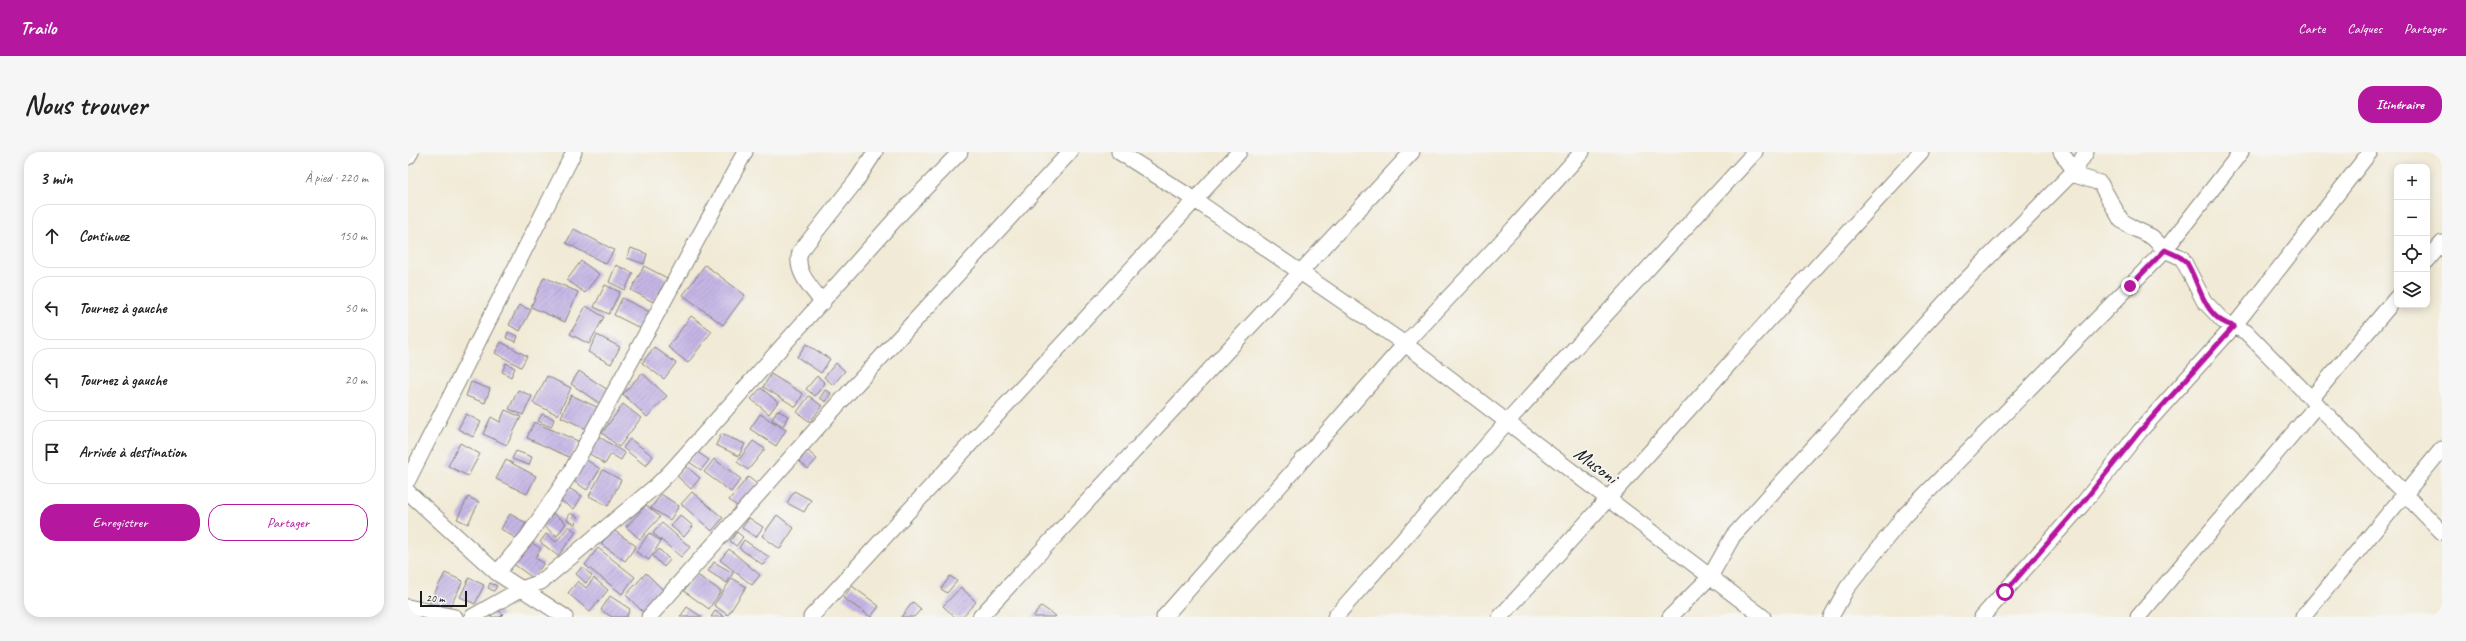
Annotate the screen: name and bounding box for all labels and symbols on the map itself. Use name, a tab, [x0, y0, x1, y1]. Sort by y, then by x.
route end	[2121, 277, 2139, 295]
street label: Musoni	[1569, 441, 1625, 491]
route start	[1996, 583, 2014, 601]
scale bar	[420, 589, 467, 608]

